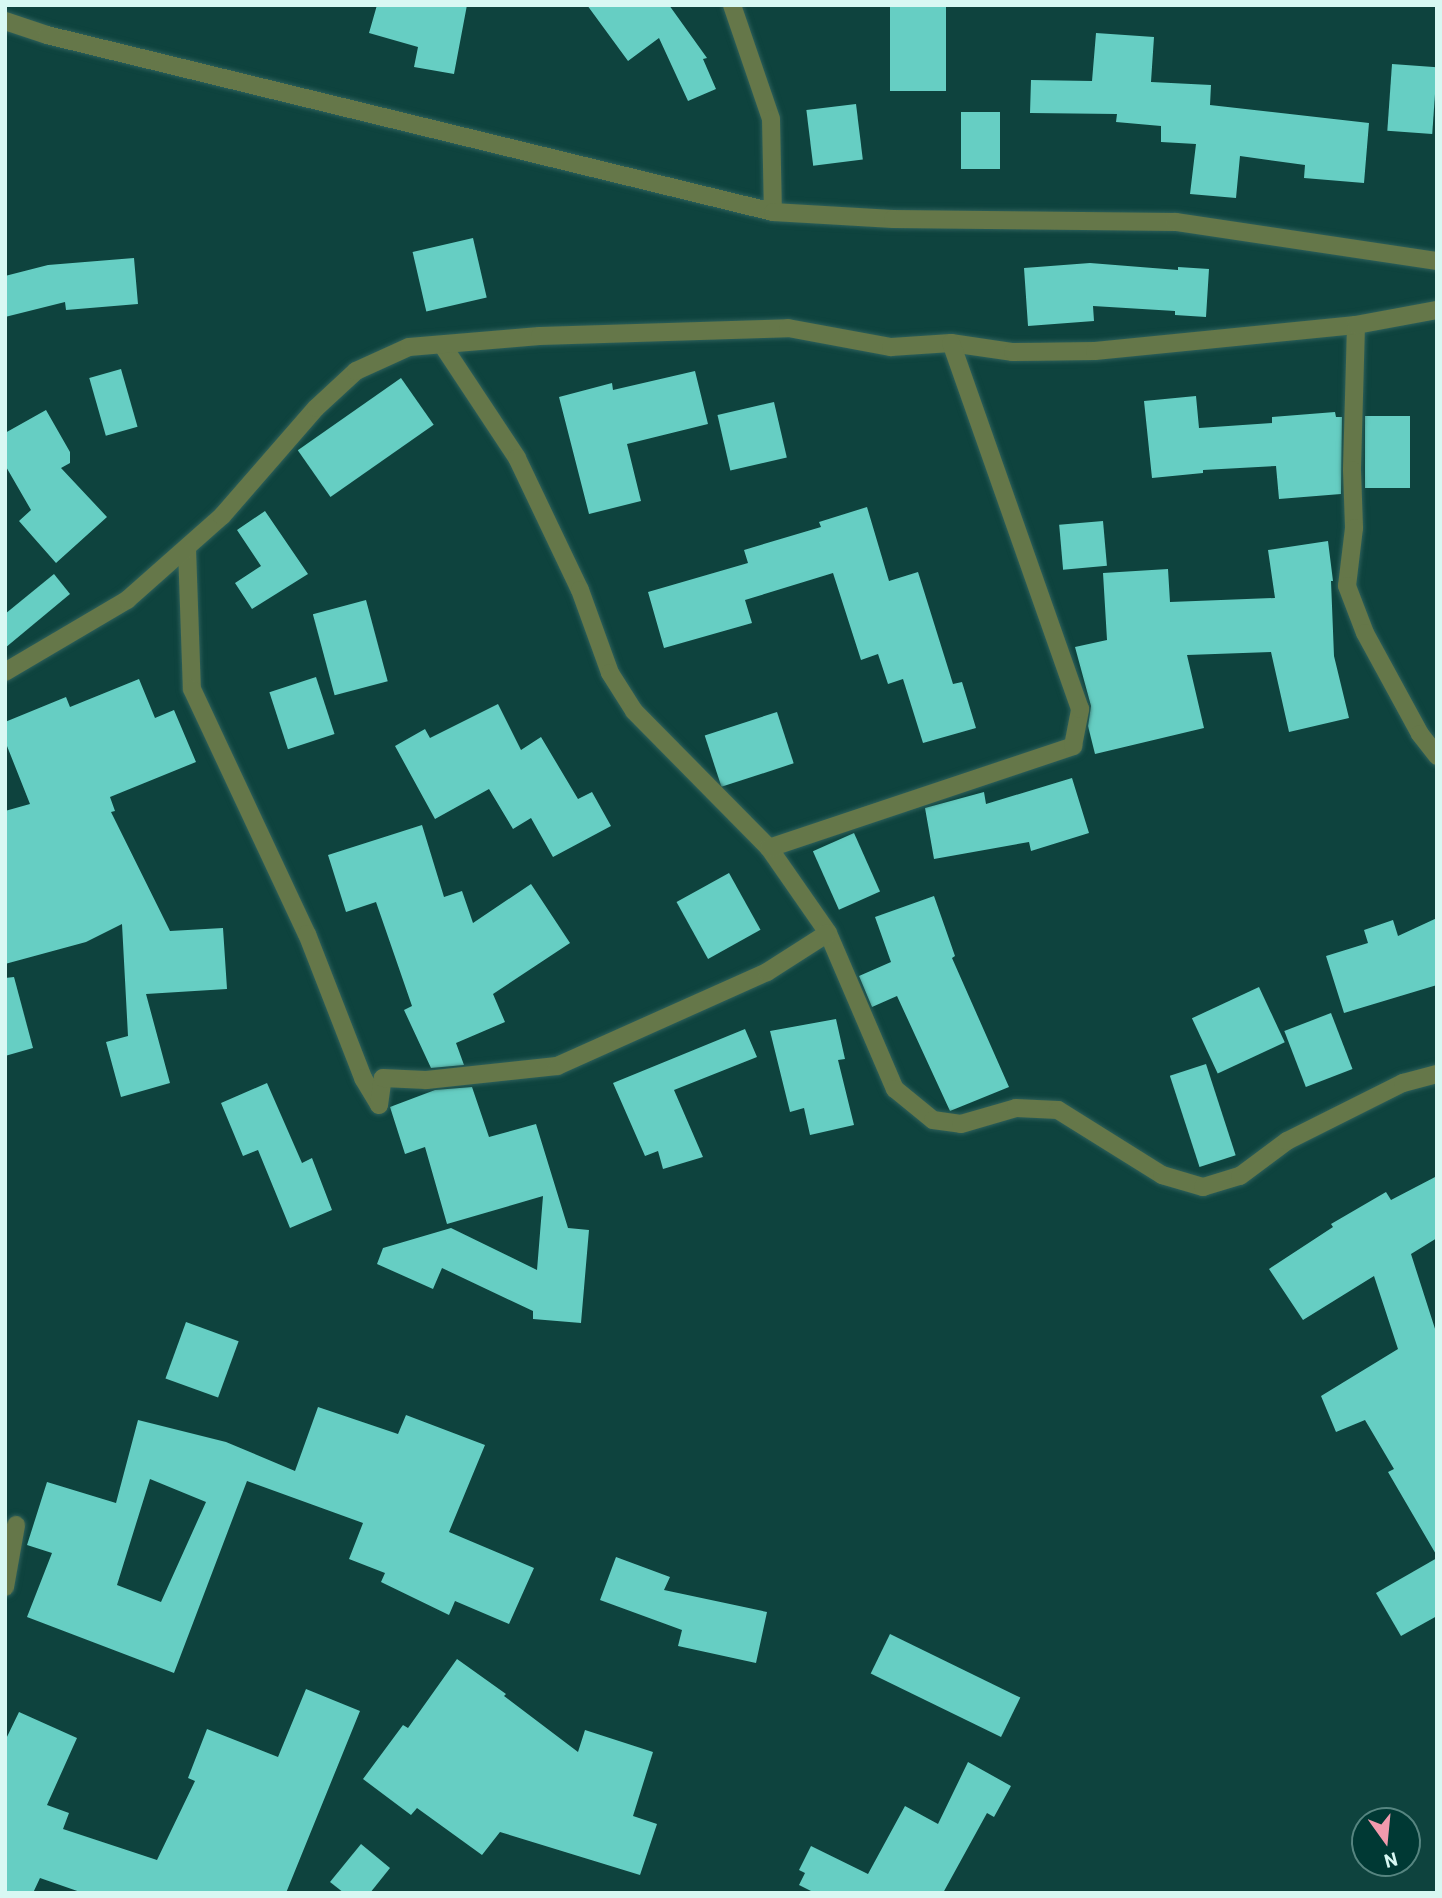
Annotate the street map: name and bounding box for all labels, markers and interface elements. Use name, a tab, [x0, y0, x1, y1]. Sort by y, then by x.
north arrow	[1351, 1807, 1421, 1877]
text: N	[1382, 1848, 1400, 1874]

